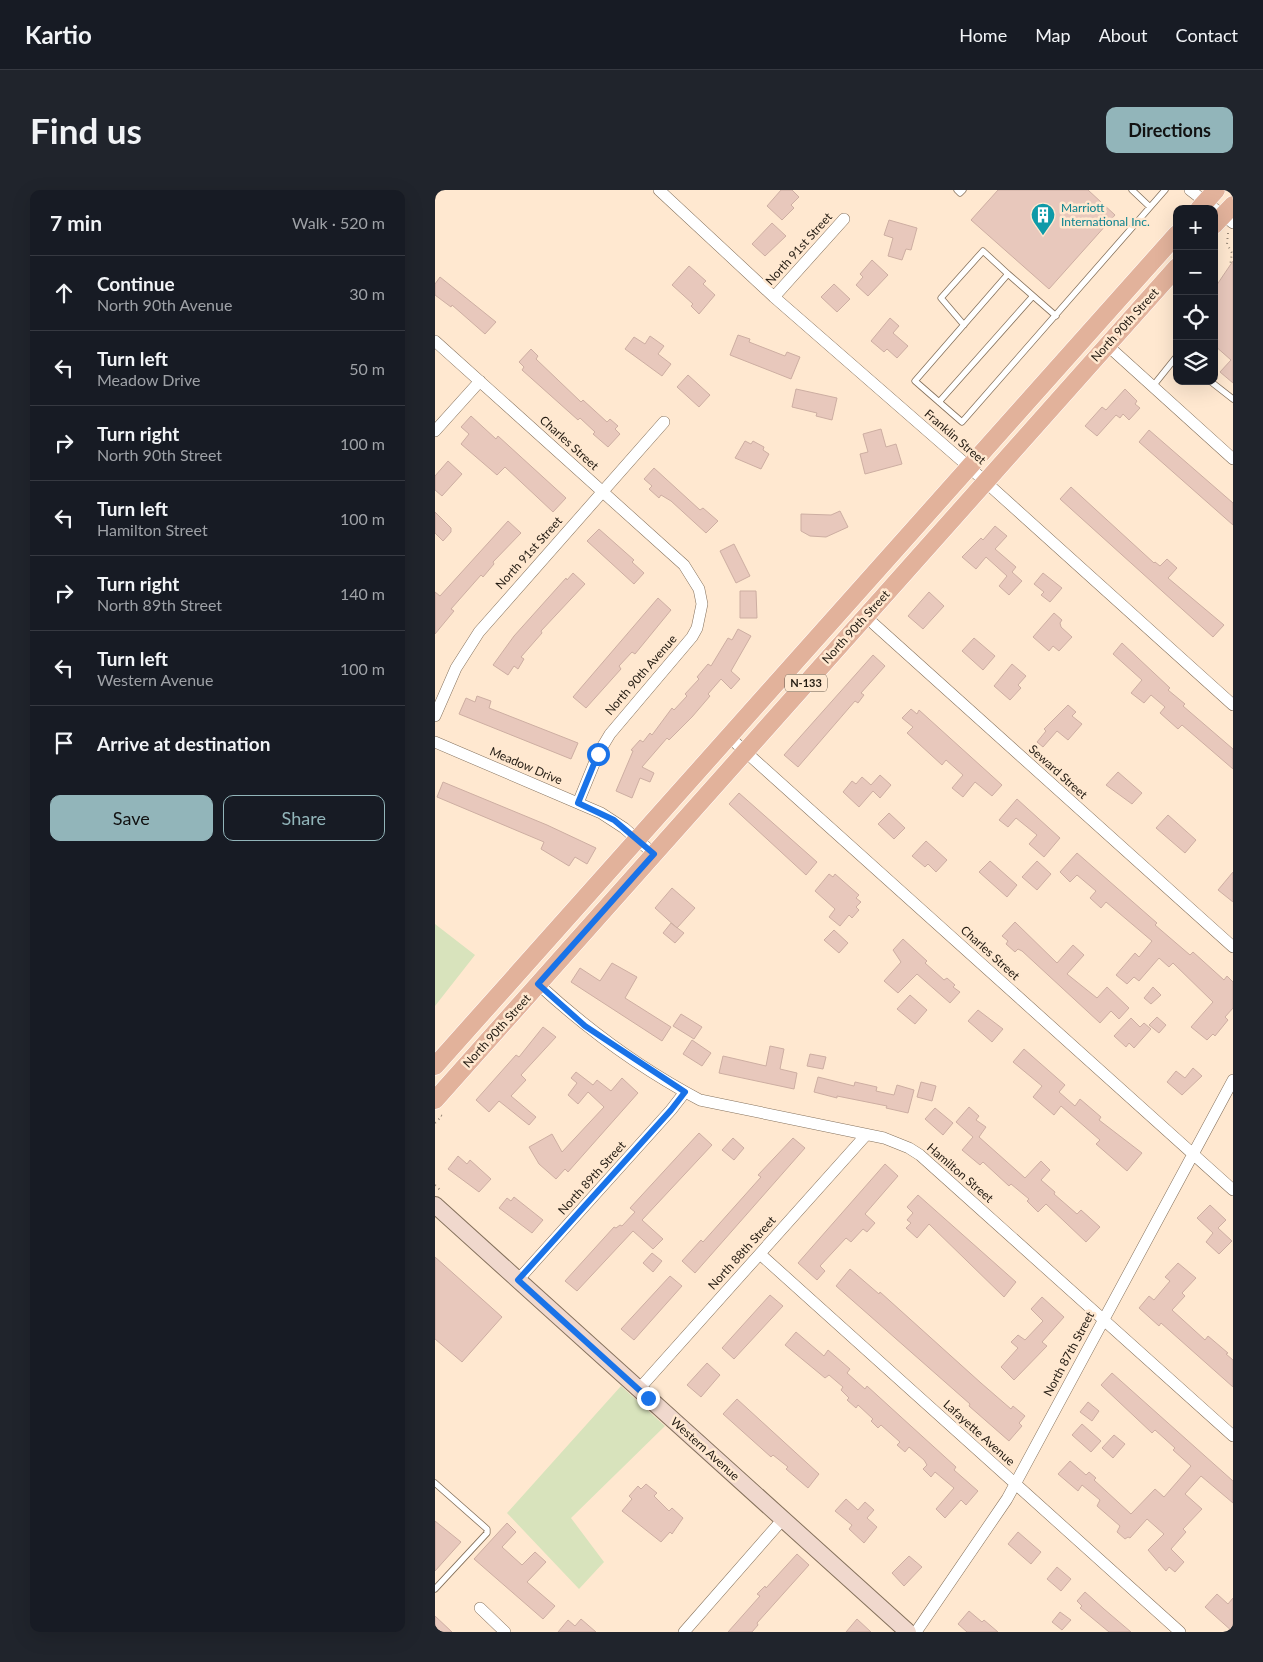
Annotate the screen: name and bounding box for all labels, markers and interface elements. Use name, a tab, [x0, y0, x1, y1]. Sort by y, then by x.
text: Kartio	[25, 20, 92, 49]
text: Home	[959, 24, 1007, 46]
text: Map	[1035, 24, 1071, 46]
text: About	[1099, 24, 1148, 46]
text: Contact	[1176, 24, 1238, 46]
button: Directions	[1106, 107, 1233, 153]
text: Find us	[30, 109, 142, 151]
place label: Marriott International Inc.	[1061, 200, 1150, 229]
building icon: Marriott International Inc.	[1030, 202, 1056, 236]
map controls	[1173, 205, 1218, 385]
button: +	[1173, 205, 1218, 250]
street label: North 91st Street	[762, 209, 836, 288]
text: 7 min	[50, 210, 102, 235]
text: Walk · 520 m	[292, 213, 385, 232]
button: −	[1173, 250, 1218, 295]
text: Continue	[97, 272, 175, 295]
icon: ahead	[50, 279, 78, 307]
text: 30 m	[349, 284, 385, 303]
street label: North 90th Street	[1088, 284, 1162, 365]
text: North 90th Avenue	[97, 295, 232, 314]
button: locate	[1173, 295, 1218, 340]
button: layers	[1173, 340, 1218, 385]
text: Turn left	[97, 347, 168, 370]
icon: left	[50, 354, 78, 382]
text: 50 m	[349, 359, 385, 378]
text: Meadow Drive	[97, 370, 200, 389]
street label: Franklin Street	[922, 406, 990, 468]
street label: Charles Street	[537, 412, 602, 473]
text: Turn right	[97, 422, 179, 445]
icon: right	[50, 429, 78, 457]
text: 100 m	[340, 434, 385, 453]
text: North 90th Street	[97, 445, 222, 464]
text: Turn left	[97, 497, 168, 520]
icon: left	[50, 504, 78, 532]
text: 100 m	[340, 509, 385, 528]
street label: North 91st Street	[492, 513, 566, 592]
text: Hamilton Street	[97, 520, 208, 539]
text: Turn right	[97, 572, 179, 595]
icon: right	[50, 579, 78, 607]
text: 140 m	[340, 584, 385, 603]
street label: North 90th Street	[819, 586, 893, 667]
text: North 89th Street	[97, 595, 222, 614]
street label: North 90th Avenue	[602, 631, 680, 718]
text: Turn left	[97, 647, 168, 670]
icon: left	[50, 654, 78, 682]
text: 100 m	[340, 659, 385, 678]
text: Western Avenue	[97, 670, 213, 689]
road number: N-133	[785, 674, 827, 692]
icon: arrive	[50, 729, 78, 757]
text: Arrive at destination	[97, 732, 270, 755]
street label: Seward Street	[1026, 741, 1091, 802]
street label: Meadow Drive	[488, 743, 565, 788]
route start	[587, 743, 610, 766]
button: Save	[50, 795, 213, 841]
button: Share	[223, 795, 385, 841]
street label: Charles Street	[958, 922, 1023, 983]
street label: North 90th Street	[460, 990, 534, 1071]
street label: North 89th Street	[555, 1137, 629, 1218]
street label: Hamilton Street	[924, 1140, 997, 1206]
street label: North 88th Street	[705, 1212, 779, 1293]
street label: North 87th Street	[1040, 1308, 1098, 1399]
route end	[637, 1387, 660, 1410]
street label: Lafayette Avenue	[940, 1397, 1018, 1469]
street label: Western Avenue	[668, 1414, 743, 1483]

